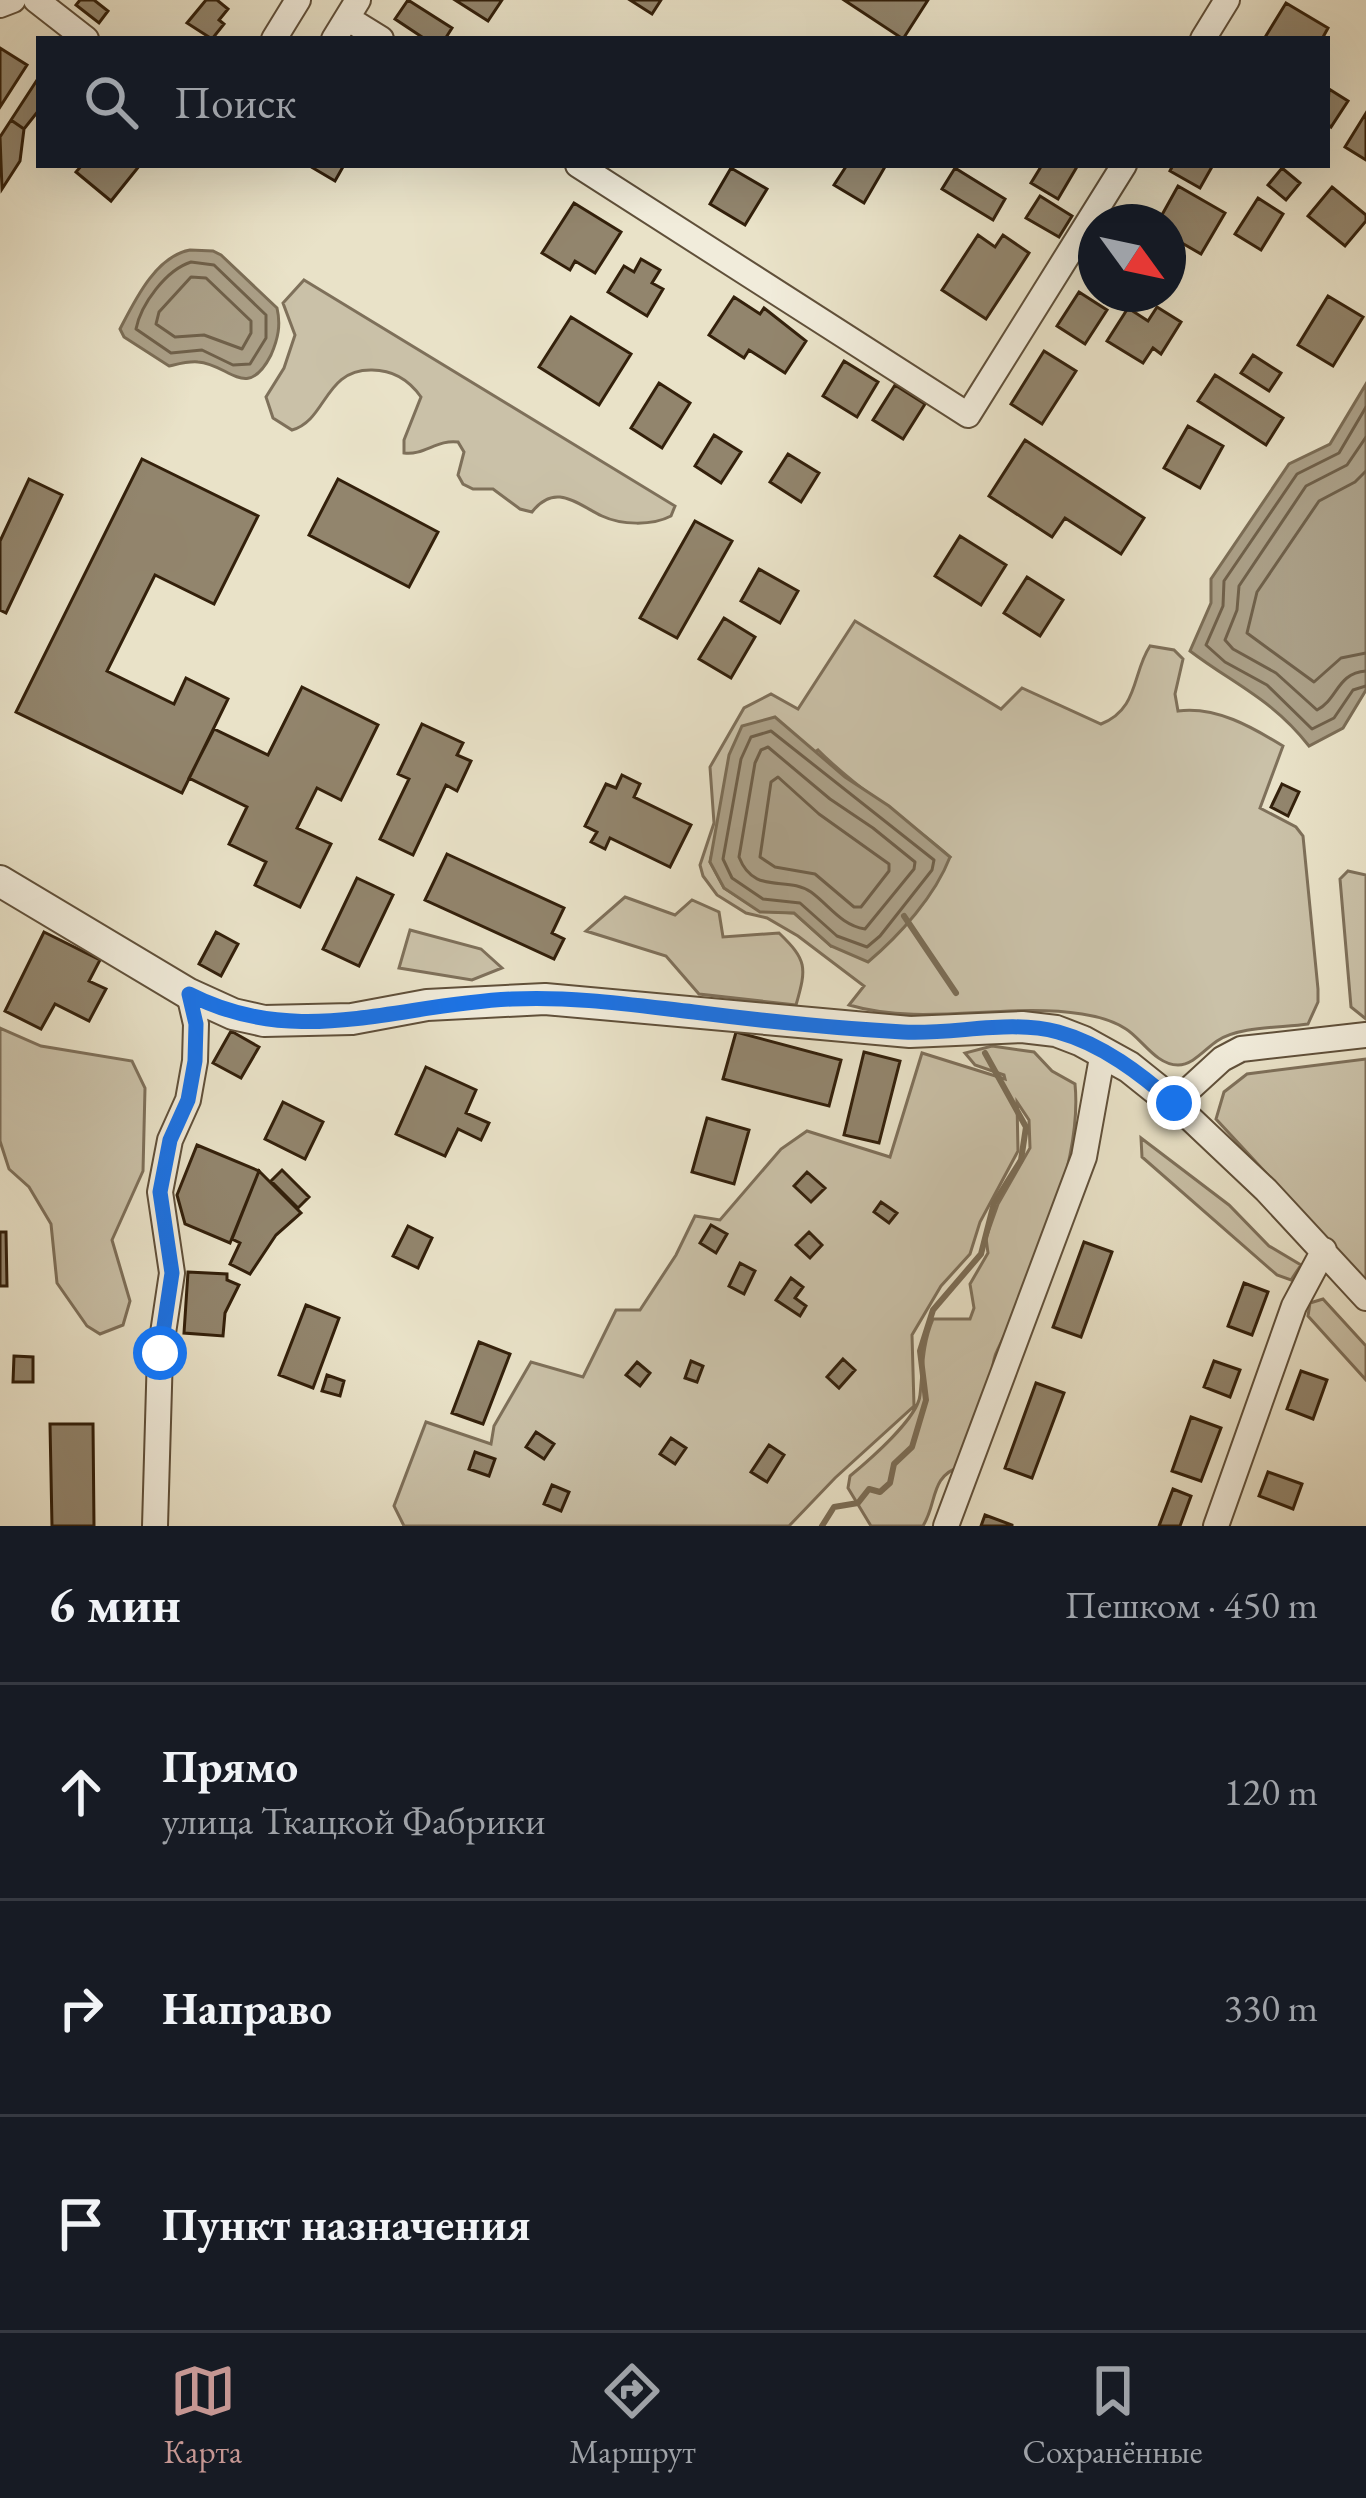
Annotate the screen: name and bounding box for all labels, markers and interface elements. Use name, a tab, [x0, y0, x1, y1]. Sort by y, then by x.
search box	[36, 36, 1330, 168]
icon: search	[78, 69, 144, 135]
text: Поиск	[174, 73, 296, 131]
north arrow	[1078, 204, 1186, 312]
route end	[1147, 1076, 1201, 1130]
route start	[133, 1326, 187, 1380]
text: 6 мин	[48, 1571, 181, 1637]
text: Пешком · 450 m	[1065, 1579, 1318, 1630]
text: Прямо	[162, 1737, 298, 1795]
icon: ahead	[48, 1759, 114, 1825]
text: 120 m	[1224, 1766, 1318, 1817]
text: улица Ткацкой Фабрики	[162, 1795, 546, 1846]
icon: right	[48, 1975, 114, 2041]
text: Направо	[162, 1979, 332, 2037]
text: 330 m	[1224, 1982, 1318, 2033]
icon: arrive	[48, 2191, 114, 2257]
text: Пункт назначения	[162, 2195, 531, 2253]
tab: Карта	[163, 2358, 242, 2473]
tab: Маршрут	[569, 2358, 696, 2473]
tab: Сохранённые	[1023, 2358, 1203, 2473]

